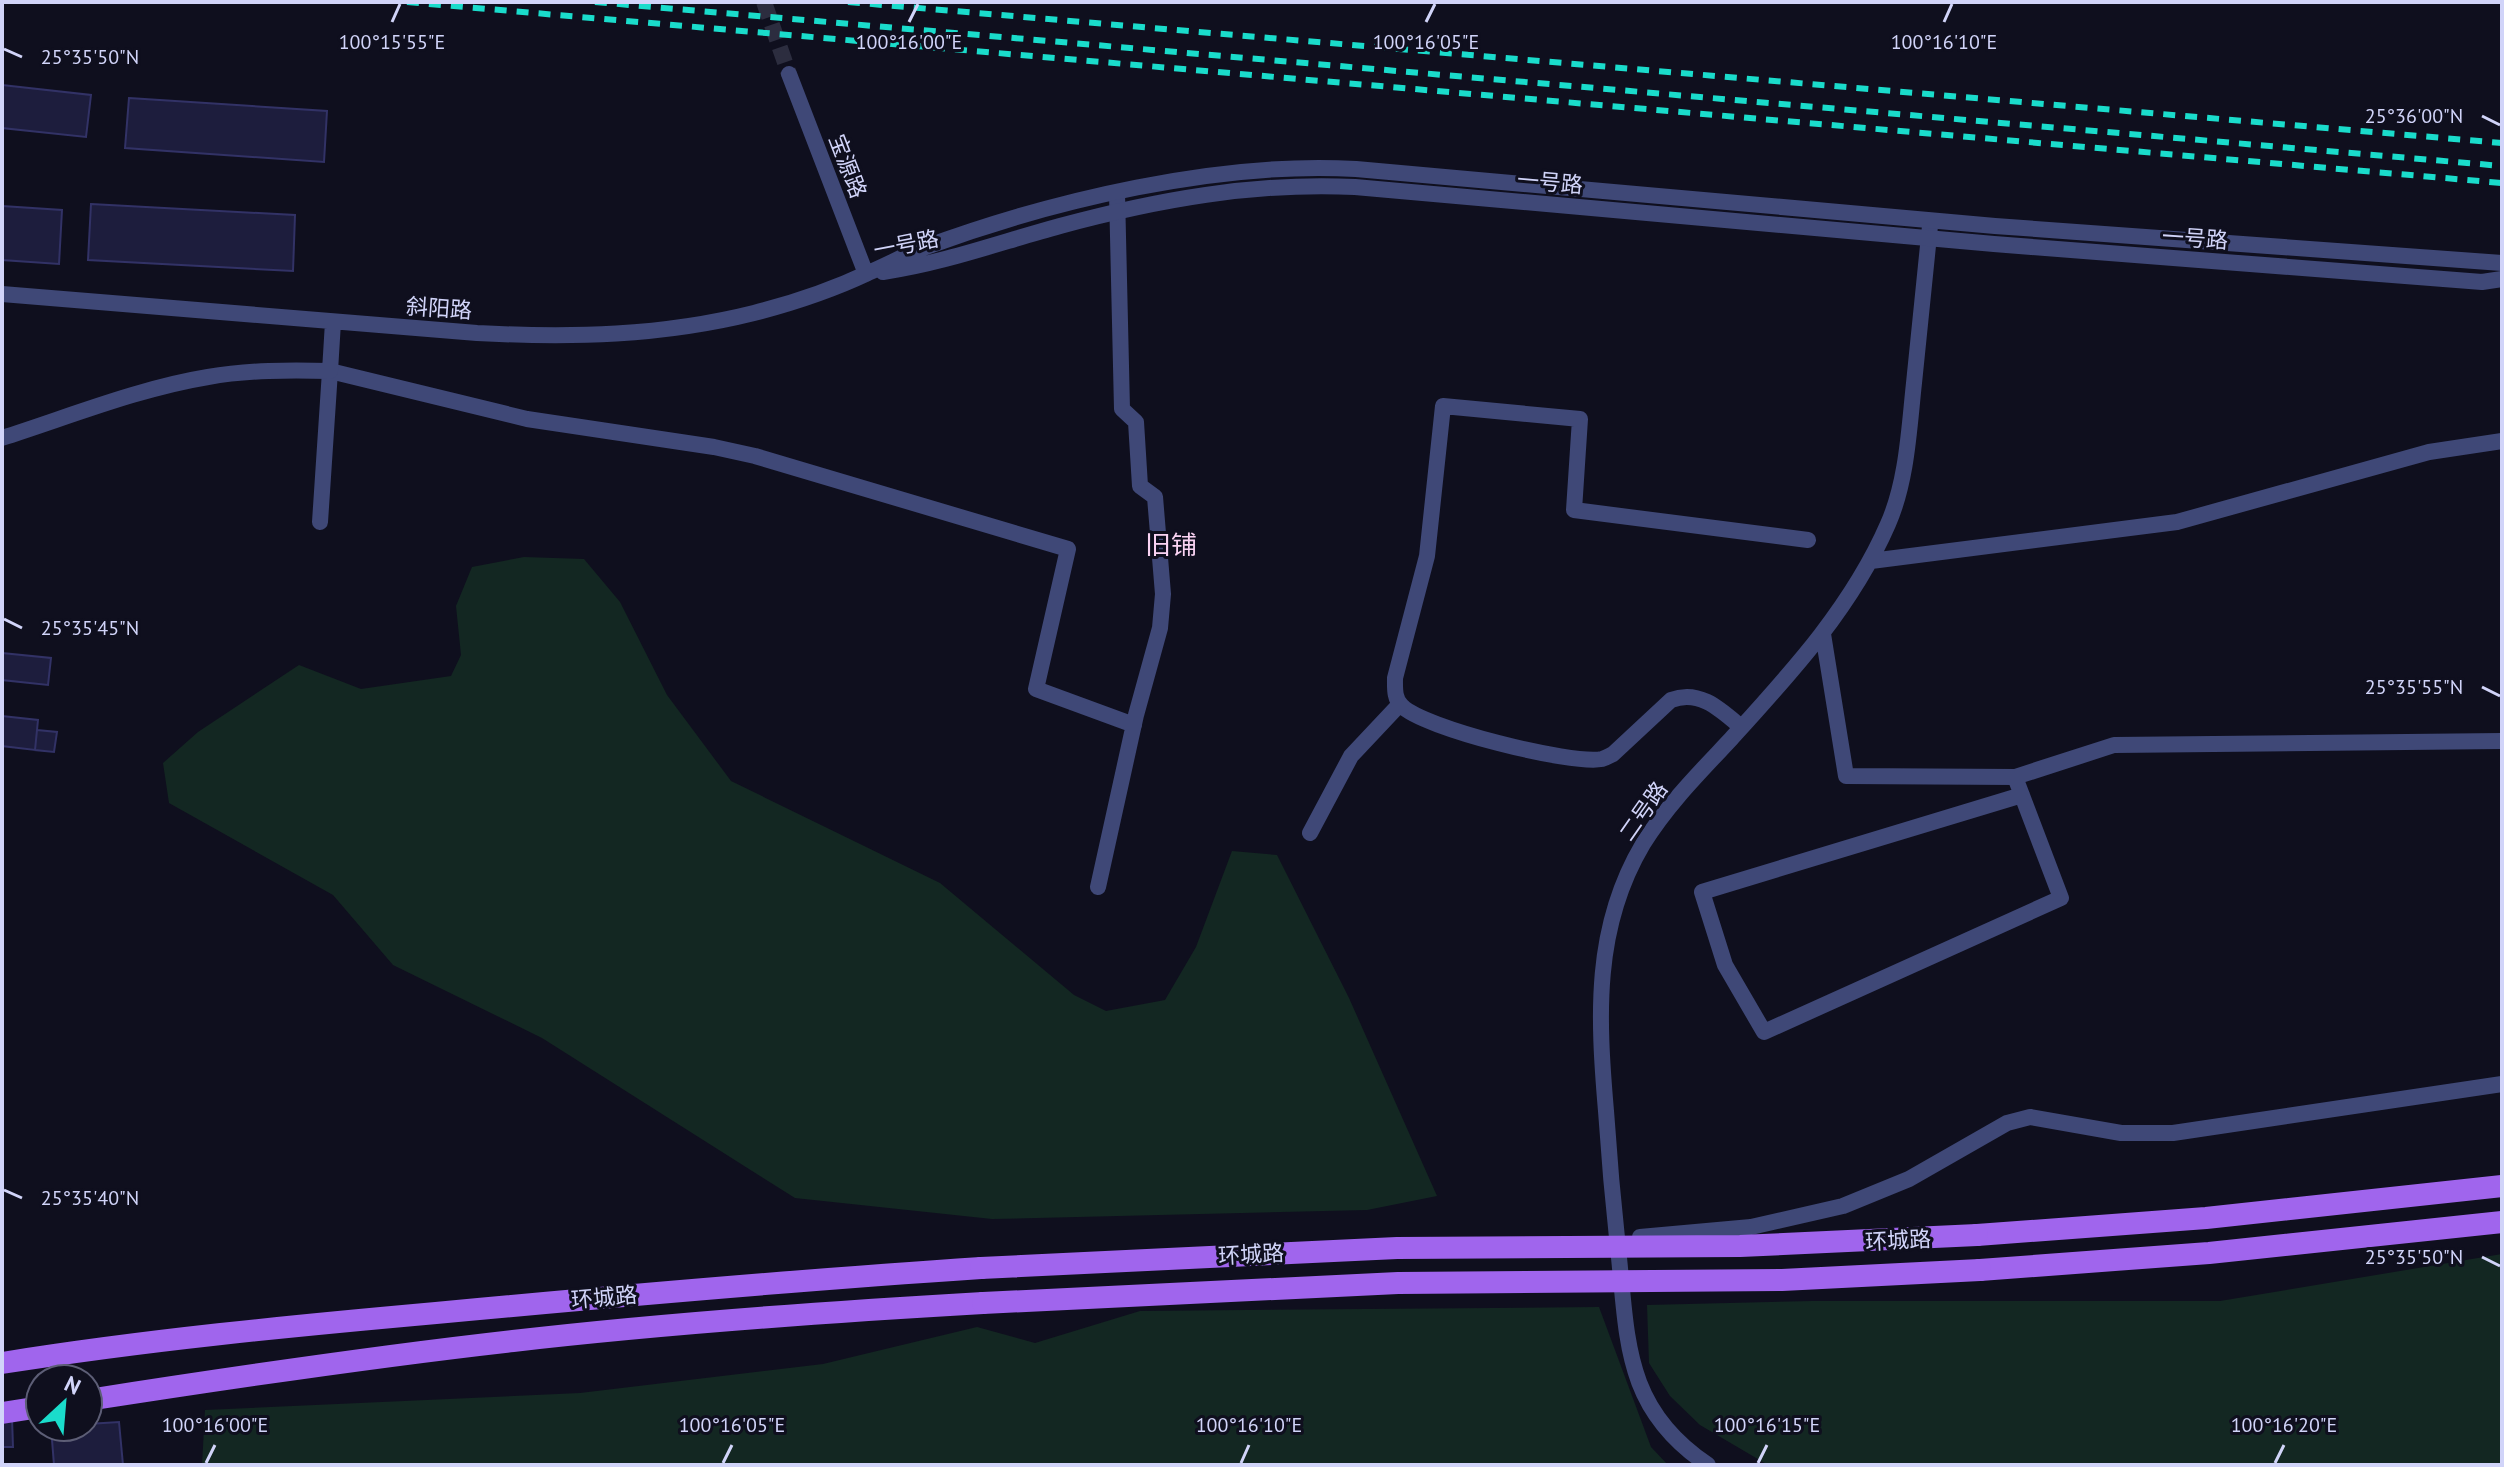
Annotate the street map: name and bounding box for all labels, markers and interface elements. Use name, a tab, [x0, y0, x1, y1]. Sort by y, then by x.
text: 100°15'55"E	[339, 29, 445, 55]
text: 100°16'00"E	[856, 29, 962, 55]
text: 100°16'05"E	[1373, 29, 1479, 55]
text: 100°16'10"E	[1891, 29, 1997, 55]
text: 25°35'50"N	[41, 44, 139, 70]
text: 25°36'00"N	[2365, 103, 2463, 129]
street label: 宝源路	[823, 130, 873, 202]
street label: 一号路	[1516, 165, 1584, 199]
street label: 一号路	[2161, 222, 2229, 254]
street label: 一号路	[871, 224, 941, 264]
street label: 斜阳路	[405, 292, 473, 324]
district label: 旧铺	[1145, 528, 1197, 561]
text: 25°35'45"N	[41, 615, 139, 641]
text: 25°35'55"N	[2365, 674, 2463, 700]
street label: 二号路	[1613, 776, 1673, 846]
text: 25°35'40"N	[41, 1185, 139, 1211]
street label: 环城路	[1864, 1224, 1932, 1256]
street label: 环城路	[1217, 1238, 1285, 1270]
text: 25°35'50"N	[2365, 1244, 2463, 1270]
street label: 环城路	[570, 1280, 638, 1314]
north arrow	[24, 1363, 104, 1443]
text: N	[60, 1369, 85, 1401]
text: 100°16'00"E	[162, 1412, 268, 1438]
text: 100°16'05"E	[679, 1412, 785, 1438]
text: 100°16'10"E	[1196, 1412, 1302, 1438]
text: 100°16'15"E	[1714, 1412, 1820, 1438]
text: 100°16'20"E	[2231, 1412, 2337, 1438]

